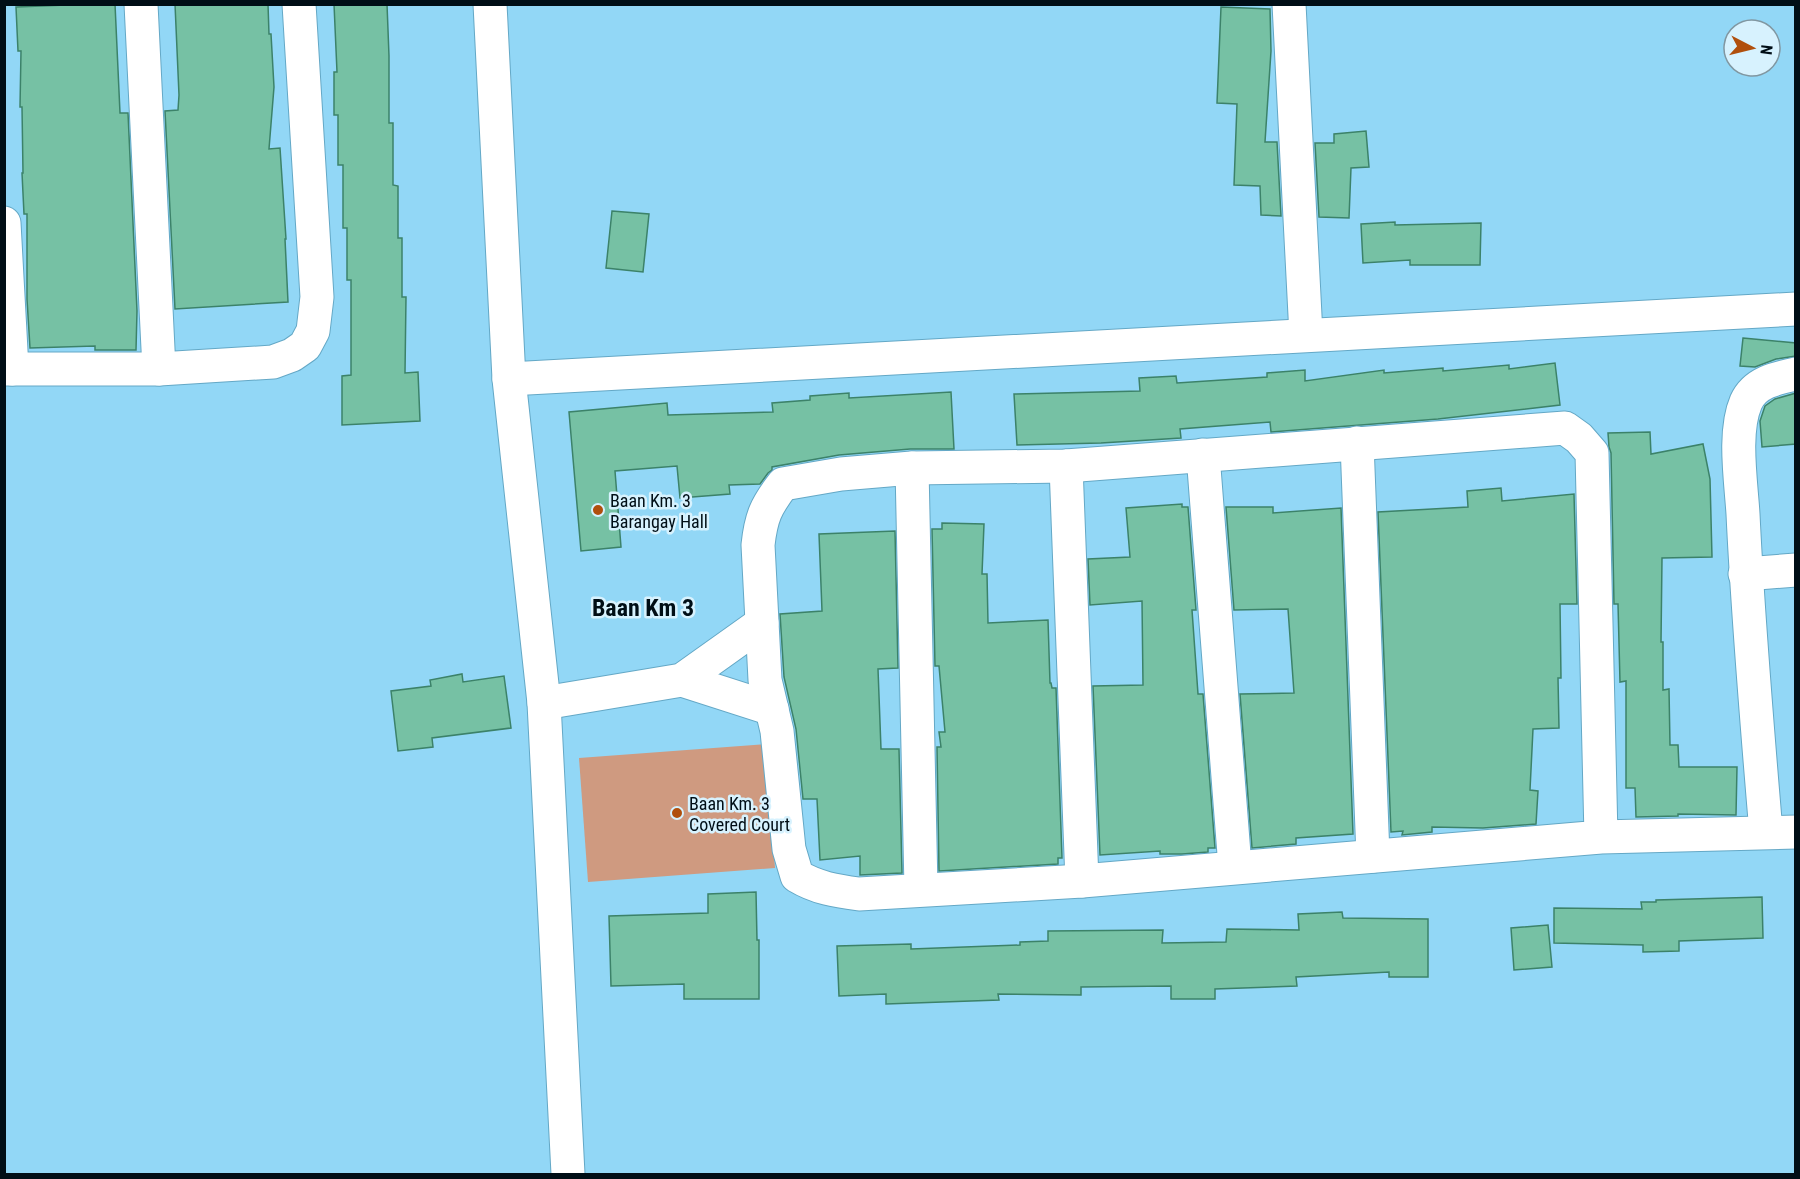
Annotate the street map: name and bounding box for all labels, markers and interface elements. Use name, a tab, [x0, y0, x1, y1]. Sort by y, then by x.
north arrow	[1722, 18, 1782, 78]
text: N	[1756, 44, 1776, 56]
place label: Baan Km. 3 Barangay Hall	[610, 490, 708, 532]
marker: Baan Km. 3 Barangay Hall	[591, 503, 605, 517]
district label: Baan Km 3	[592, 594, 694, 622]
place label: Baan Km. 3 Covered Court	[689, 793, 790, 835]
marker: Baan Km. 3 Covered Court	[670, 806, 684, 820]

